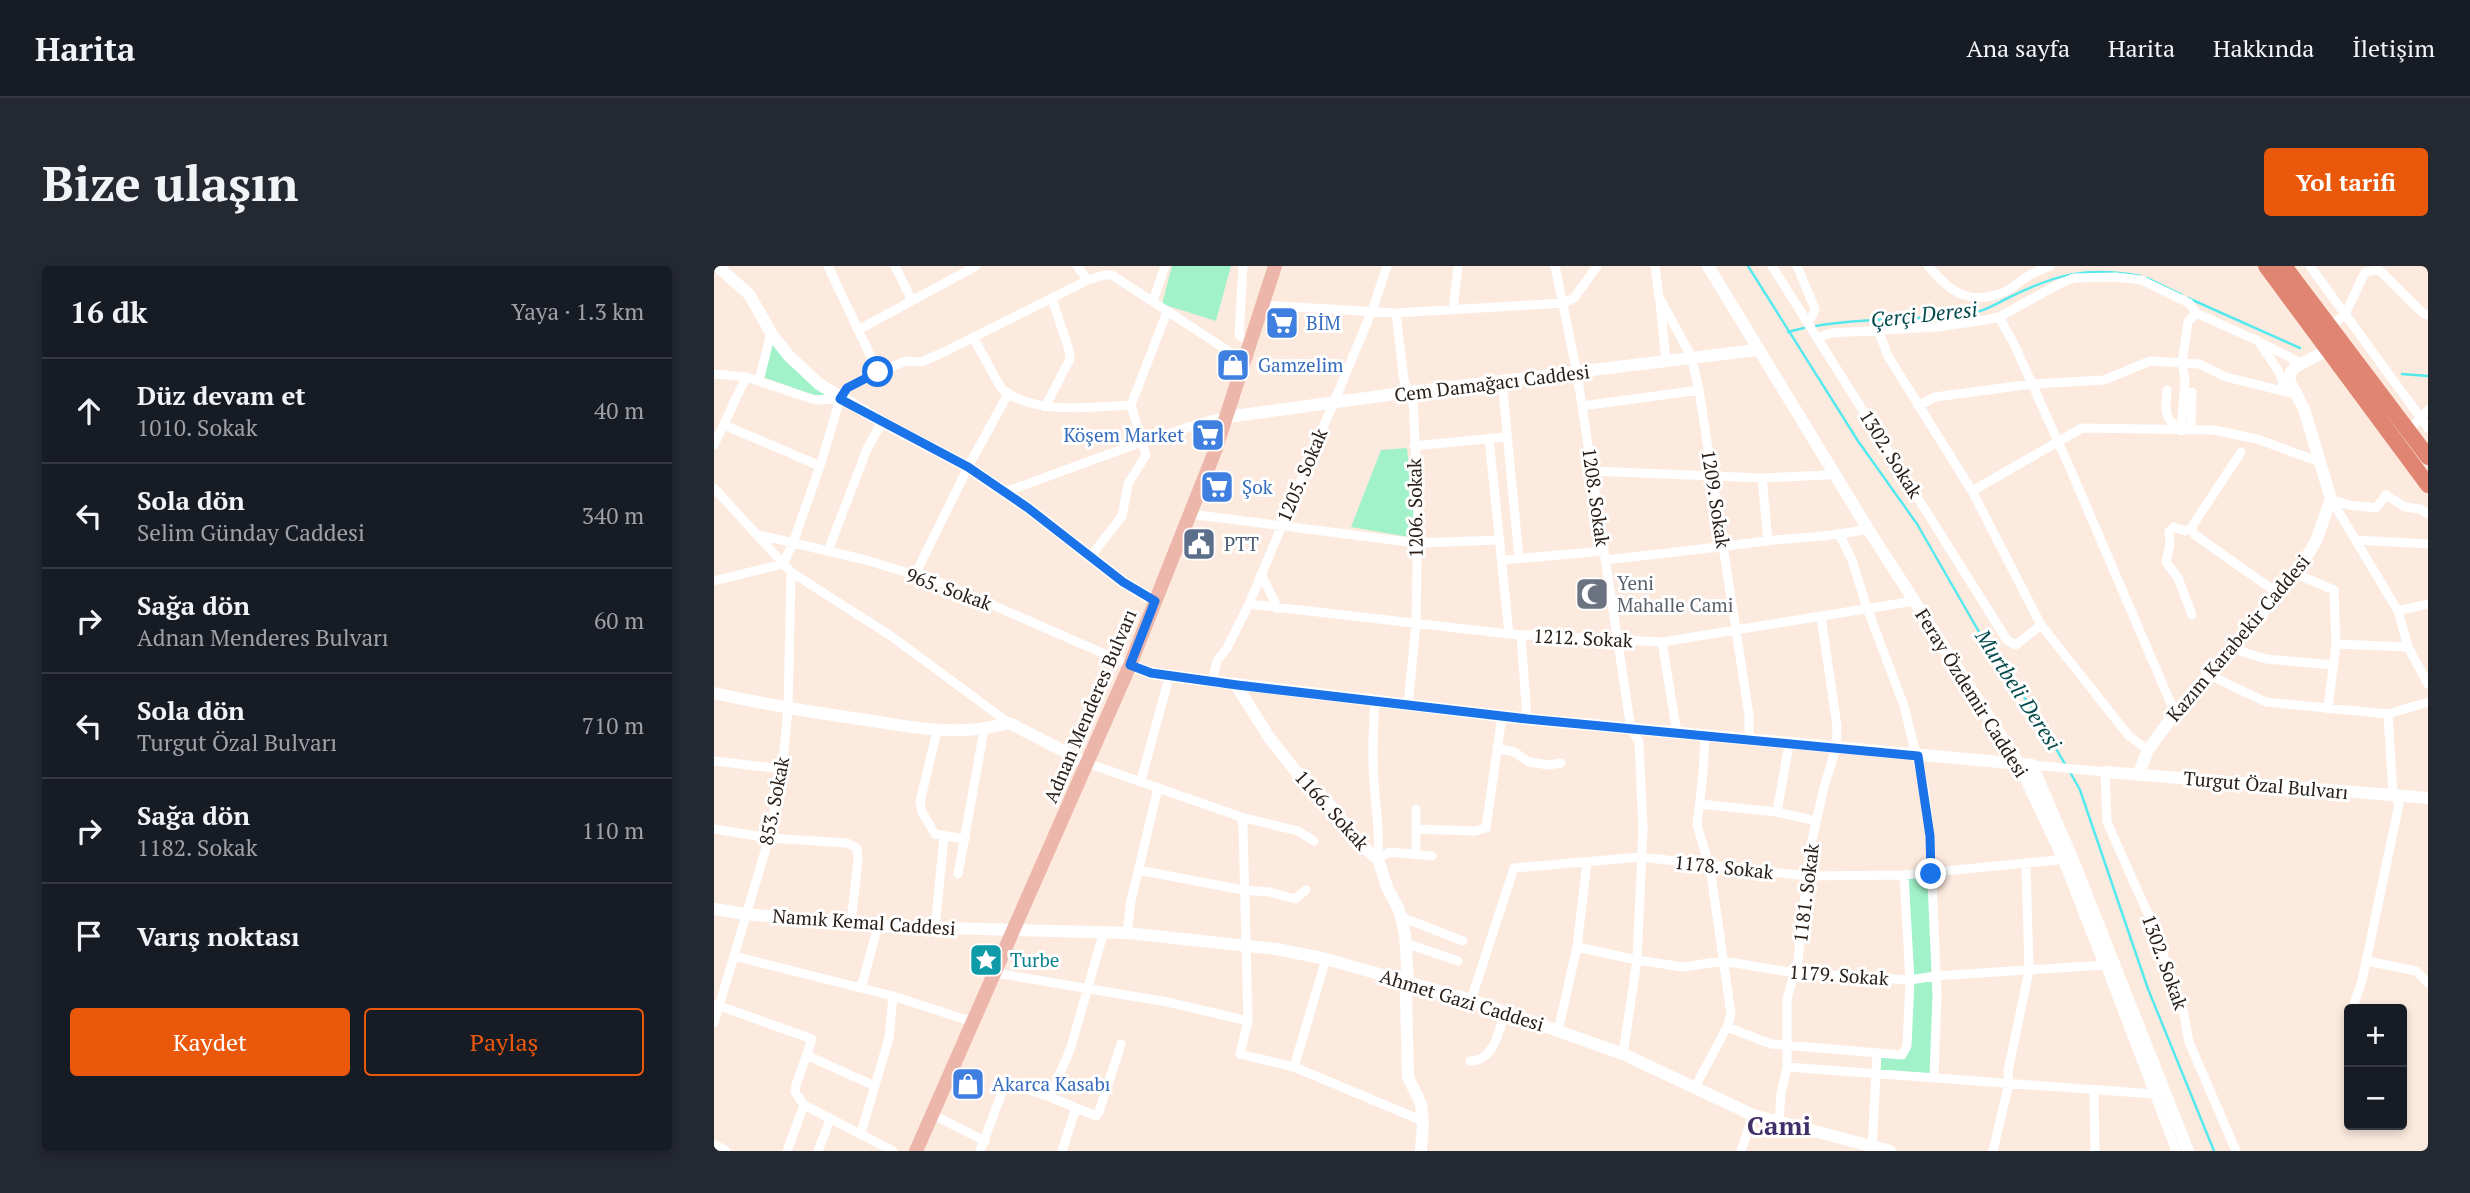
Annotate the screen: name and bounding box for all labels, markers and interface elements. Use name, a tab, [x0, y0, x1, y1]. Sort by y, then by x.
text: Harita	[35, 27, 136, 70]
text: Ana sayfa	[1966, 32, 2070, 64]
text: Harita	[2108, 32, 2175, 64]
text: Hakkında	[2213, 32, 2314, 64]
text: İletişim	[2352, 32, 2435, 64]
button: Yol tarifi	[2264, 148, 2428, 216]
text: Bize ulaşın	[42, 150, 299, 215]
text: 16 dk	[70, 292, 147, 332]
water label: Çerçi Deresi	[1869, 294, 1979, 334]
text: Yaya · 1.3 km	[511, 296, 644, 327]
supermarket icon: BİM	[1263, 304, 1301, 342]
place label: BİM	[1306, 310, 1341, 335]
shop icon: Gamzelim	[1214, 346, 1252, 384]
place label: Gamzelim	[1258, 352, 1344, 377]
route start	[862, 356, 893, 387]
street label: Cem Damağacı Caddesi	[1393, 358, 1591, 407]
text: Düz devam et	[137, 378, 306, 412]
icon: ahead	[70, 392, 108, 430]
text: 40 m	[594, 395, 644, 426]
street label: 1302. Sokak	[1854, 405, 1929, 503]
text: 1010. Sokak	[137, 412, 258, 443]
supermarket icon: Köşem Market	[1189, 416, 1227, 454]
place label: Köşem Market	[1063, 422, 1184, 447]
street label: 1205. Sokak	[1271, 424, 1333, 526]
street label: 1208. Sokak	[1577, 446, 1616, 548]
street label: 1209. Sokak	[1696, 448, 1737, 550]
street label: 1206. Sokak	[1401, 458, 1428, 558]
supermarket icon: Şok	[1198, 468, 1236, 506]
place label: Şok	[1242, 474, 1273, 499]
text: Sola dön	[137, 483, 245, 517]
icon: left	[70, 497, 108, 535]
text: 340 m	[582, 500, 644, 531]
text: Selim Günday Caddesi	[137, 517, 365, 548]
public building icon: PTT	[1180, 525, 1218, 563]
place label: PTT	[1224, 531, 1259, 556]
street label: Kazım Karabekir Caddesi	[2160, 549, 2315, 726]
street label: 965. Sokak	[903, 561, 996, 616]
place label: Yeni Mahalle Cami	[1617, 570, 1733, 617]
mosque icon: Yeni Mahalle Cami	[1573, 575, 1611, 613]
text: Sağa dön	[137, 588, 250, 622]
icon: right	[70, 602, 108, 640]
street label: Feray Özdemir Caddesi	[1910, 604, 2035, 782]
text: 60 m	[594, 605, 644, 636]
street label: Adnan Menderes Bulvarı	[1037, 605, 1142, 806]
text: Adnan Menderes Bulvarı	[137, 622, 389, 653]
street label: 1212. Sokak	[1533, 622, 1634, 653]
water label: Murtbeli Deresi	[1969, 623, 2068, 755]
text: Sola dön	[137, 693, 245, 727]
icon: left	[70, 707, 108, 745]
text: 710 m	[582, 710, 644, 741]
text: Turgut Özal Bulvarı	[137, 727, 337, 758]
street label: 853. Sokak	[753, 754, 794, 847]
street label: 1166. Sokak	[1290, 764, 1375, 855]
street label: Turgut Özal Bulvarı	[2183, 765, 2350, 804]
text: Sağa dön	[137, 798, 250, 832]
icon: right	[70, 812, 108, 850]
text: 110 m	[582, 815, 644, 846]
text: 1182. Sokak	[137, 832, 258, 863]
street label: 1181. Sokak	[1787, 842, 1824, 944]
street label: 1178. Sokak	[1673, 849, 1775, 884]
route end	[1915, 858, 1946, 889]
street label: Namık Kemal Caddesi	[772, 903, 957, 940]
street label: 1302. Sokak	[2137, 911, 2194, 1013]
icon: arrive	[70, 917, 108, 955]
text: Varış noktası	[137, 919, 300, 953]
place icon: Turbe	[967, 941, 1005, 979]
place label: Turbe	[1010, 947, 1059, 972]
street label: 1179. Sokak	[1789, 959, 1890, 990]
street label: Ahmet Gazi Caddesi	[1377, 963, 1547, 1036]
map controls	[2344, 1004, 2407, 1130]
button: +	[2344, 1004, 2407, 1067]
button: Kaydet	[70, 1008, 350, 1076]
button: Paylaş	[364, 1008, 644, 1076]
shop icon: Akarca Kasabı	[949, 1065, 987, 1103]
button: −	[2344, 1067, 2407, 1130]
place label: Akarca Kasabı	[992, 1071, 1111, 1096]
district label: Cami	[1747, 1108, 1811, 1142]

